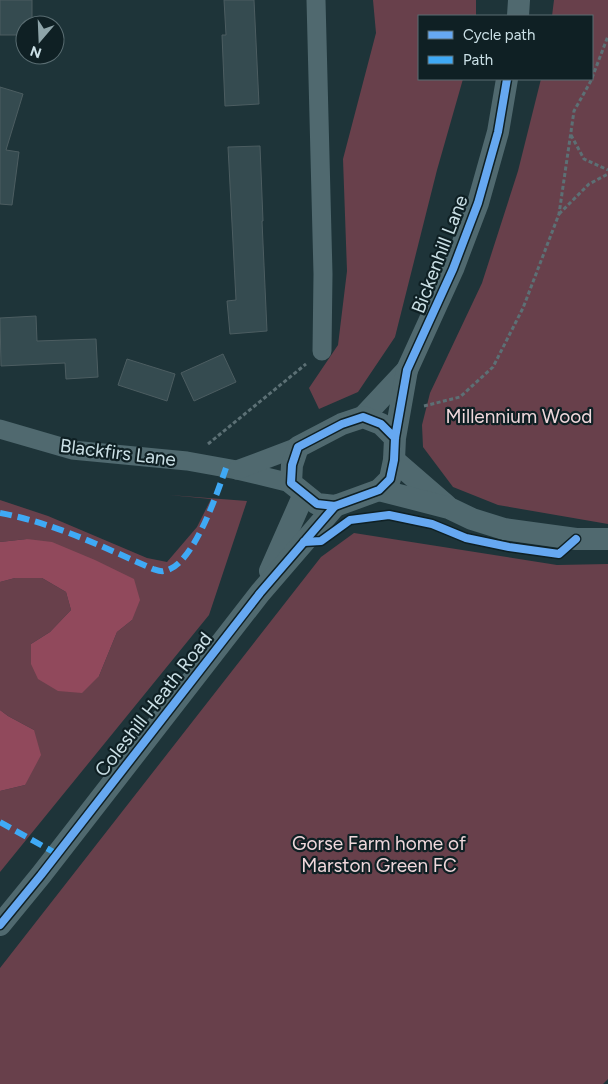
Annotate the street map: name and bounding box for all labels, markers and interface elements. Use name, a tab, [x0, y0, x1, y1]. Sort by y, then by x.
north arrow	[15, 15, 65, 65]
legend	[418, 15, 593, 80]
text: Cycle path	[463, 26, 535, 44]
text: N	[28, 42, 44, 62]
text: Path	[463, 51, 493, 69]
street label: Bickenhill Lane	[406, 192, 473, 317]
park label: Millennium Wood	[446, 405, 592, 428]
street label: Blackfirs Lane	[59, 434, 177, 471]
street label: Coleshill Heath Road	[90, 628, 217, 781]
park label: Gorse Farm home of Marston Green FC	[292, 832, 466, 877]

